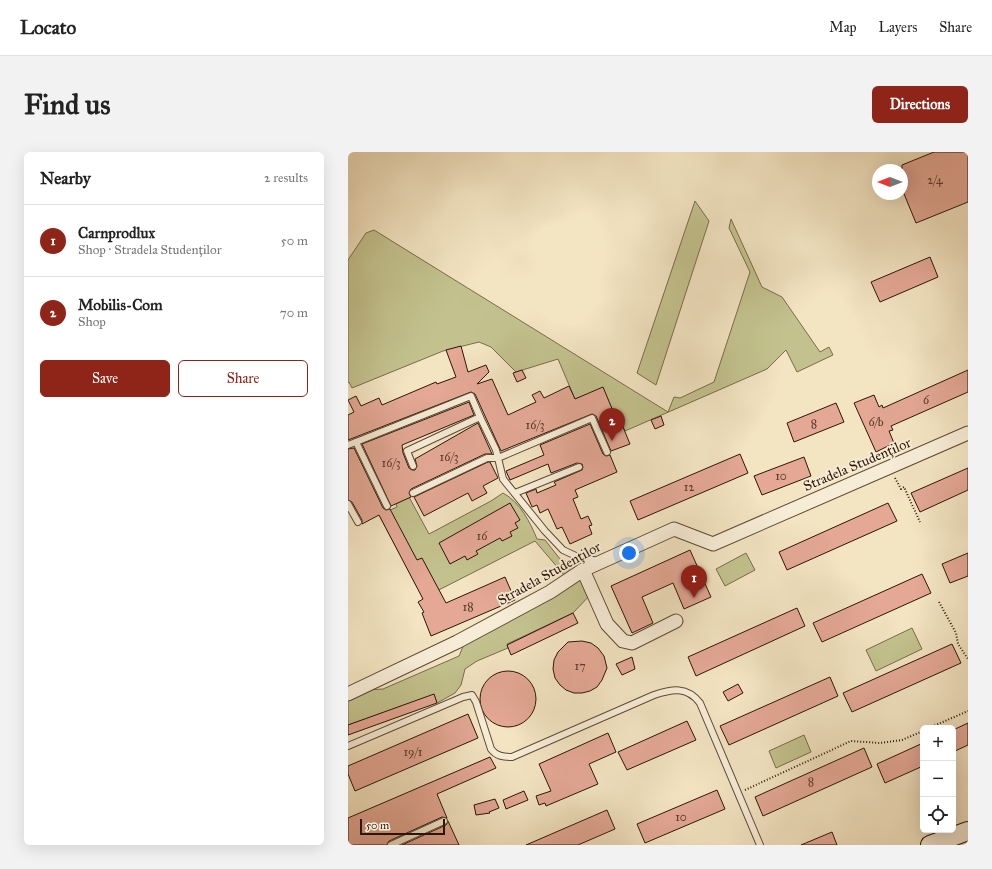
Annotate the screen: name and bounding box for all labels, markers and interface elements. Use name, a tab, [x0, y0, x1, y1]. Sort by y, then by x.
text: Locato	[20, 16, 76, 39]
text: Map	[829, 19, 857, 36]
text: Layers	[879, 19, 917, 36]
text: Share	[939, 19, 972, 36]
button: Directions	[872, 86, 968, 123]
text: Find us	[24, 87, 110, 122]
north arrow	[872, 164, 908, 200]
text: Nearby	[40, 168, 91, 189]
text: 2 results	[264, 170, 308, 186]
house number: 2/4	[927, 173, 943, 187]
text: Carnprodlux	[78, 224, 155, 242]
text: 1	[50, 233, 56, 249]
text: 50 m	[281, 233, 308, 249]
text: Shop · Stradela Studenților	[78, 242, 222, 258]
text: Mobilis-Com	[78, 296, 163, 314]
text: 2	[50, 305, 56, 321]
text: 70 m	[280, 305, 308, 321]
text: Shop	[78, 314, 106, 330]
button: Save	[40, 360, 170, 397]
button: Share	[178, 360, 308, 397]
house number: 6	[923, 393, 930, 407]
pin: 2	[599, 408, 625, 441]
house number: 6/b	[868, 415, 884, 429]
house number: 8	[811, 417, 817, 431]
house number: 16/3	[526, 418, 545, 432]
street label: Stradela Studenților	[801, 434, 914, 495]
house number: 16/3	[440, 450, 459, 464]
house number: 16/3	[382, 456, 401, 470]
house number: 10	[775, 469, 787, 483]
house number: 12	[684, 480, 694, 494]
house number: 16	[477, 529, 488, 543]
street label: Stradela Studenților	[495, 538, 605, 609]
your location	[619, 543, 639, 563]
pin: 1	[681, 565, 707, 598]
house number: 18	[462, 600, 474, 614]
house number: 17	[574, 659, 586, 673]
map controls	[920, 725, 956, 833]
button: +	[920, 725, 956, 761]
house number: 19/1	[403, 745, 423, 759]
button: −	[920, 761, 956, 797]
house number: 8	[808, 775, 814, 789]
button: locate	[920, 797, 956, 833]
house number: 10	[675, 810, 687, 824]
scale bar	[360, 817, 445, 836]
text: 50 m	[366, 819, 389, 832]

